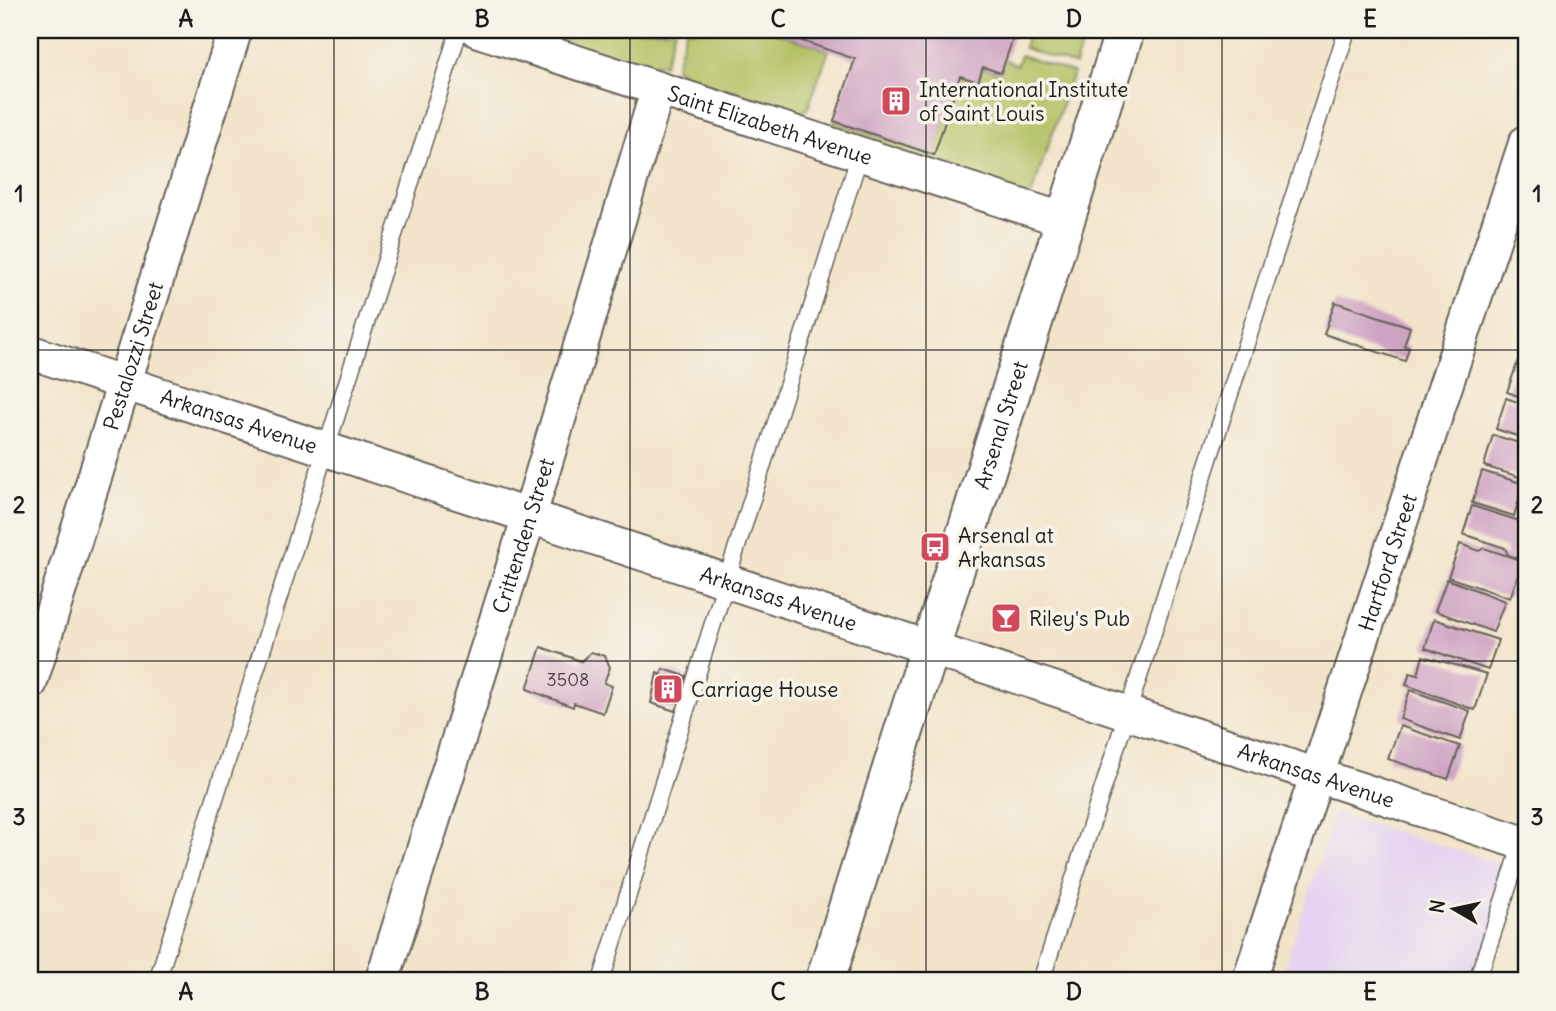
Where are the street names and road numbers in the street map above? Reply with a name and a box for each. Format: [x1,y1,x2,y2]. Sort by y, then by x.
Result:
street label: Saint Elizabeth Avenue [664,79,876,171]
street label: Pestalozzi Street [97,278,169,433]
street label: Arsenal Street [968,358,1033,492]
street label: Arkansas Avenue [157,382,321,459]
street label: Crittenden Street [486,455,560,617]
street label: Hartford Street [1352,490,1422,634]
street label: Arkansas Avenue [697,560,860,637]
street label: Arkansas Avenue [1234,737,1398,813]

